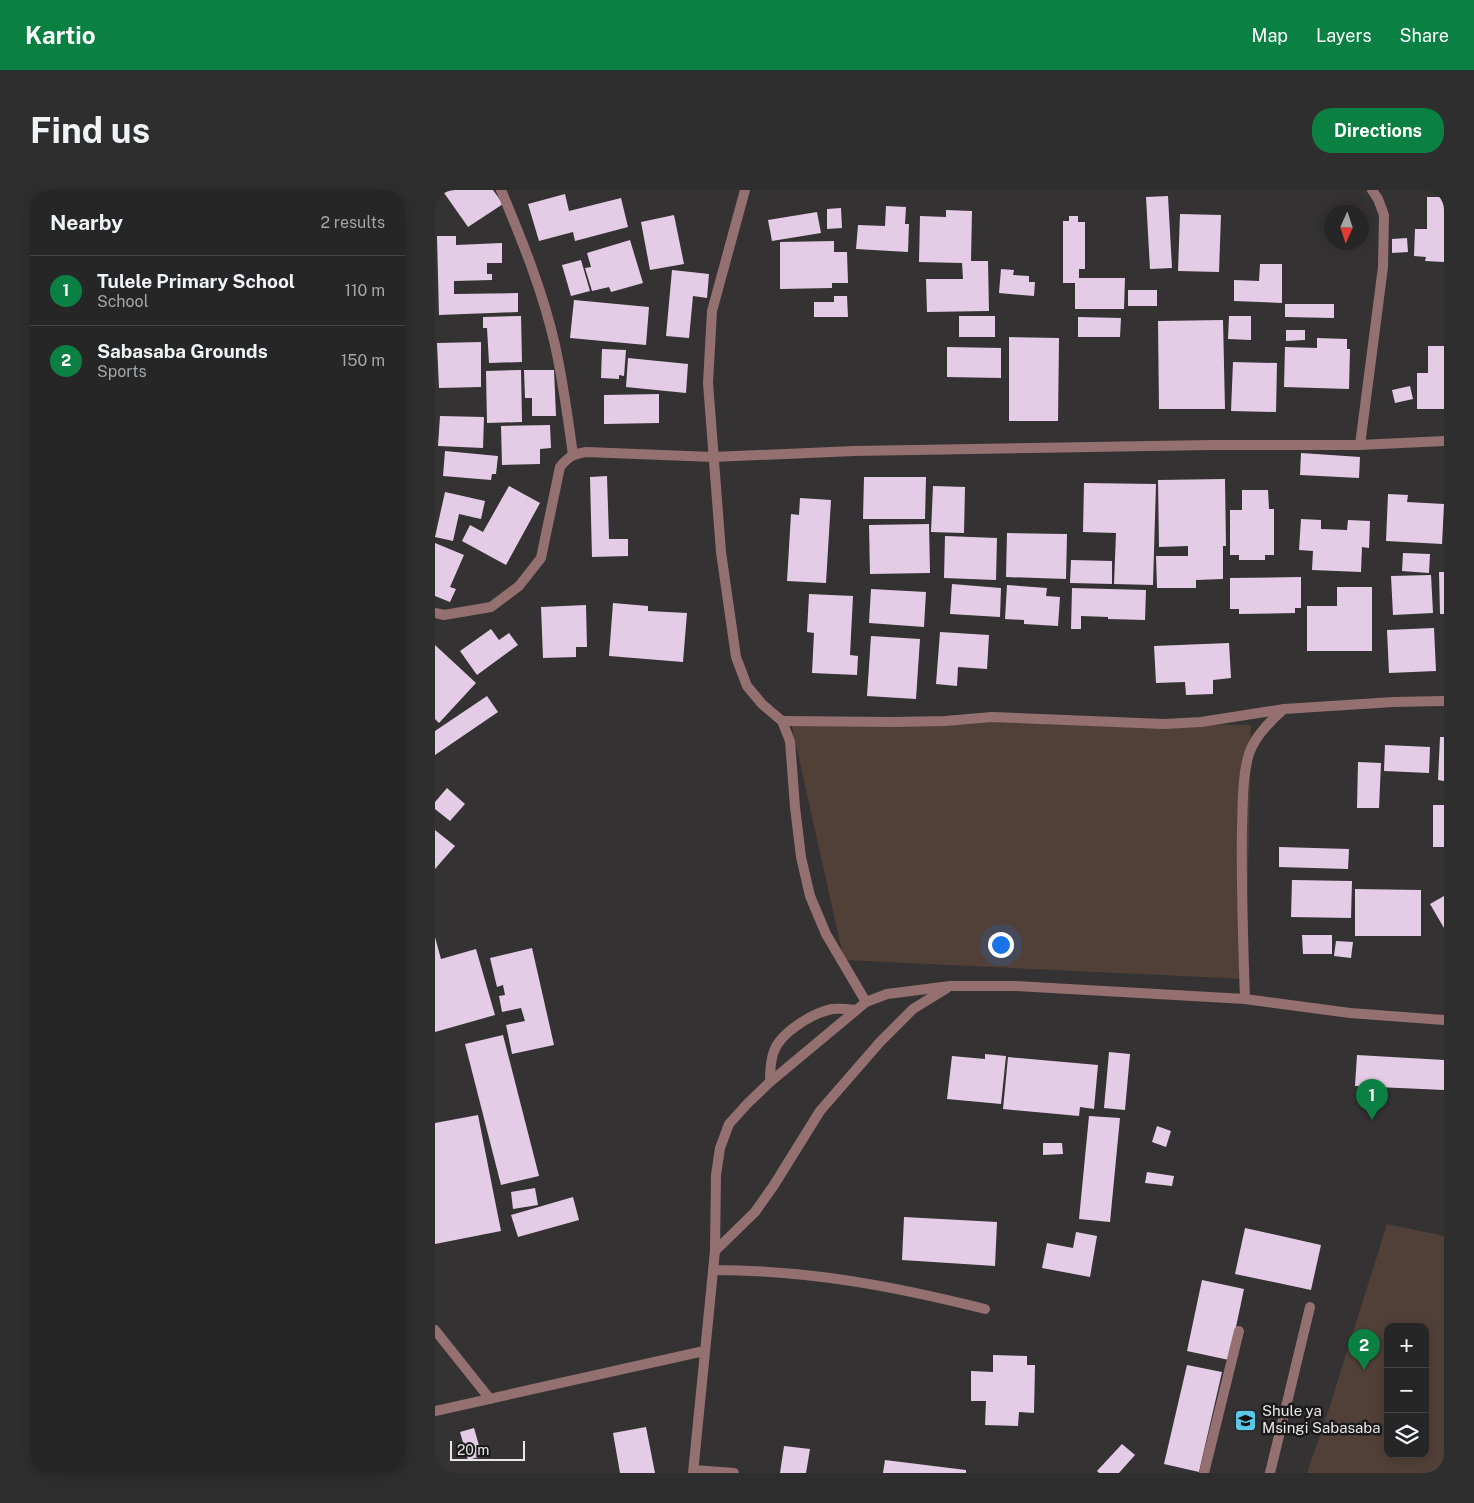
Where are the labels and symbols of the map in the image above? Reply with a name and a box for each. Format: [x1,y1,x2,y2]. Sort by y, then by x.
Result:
north arrow [1324,205,1369,250]
your location [988,932,1014,958]
pin: 1 [1356,1079,1388,1120]
pin: 2 [1348,1329,1380,1370]
place label: Shule ya Msingi Sabasaba [1262,1402,1380,1436]
school or university icon: Shule ya Msingi Sabasaba [1234,1408,1258,1432]
scale bar [450,1438,525,1461]

